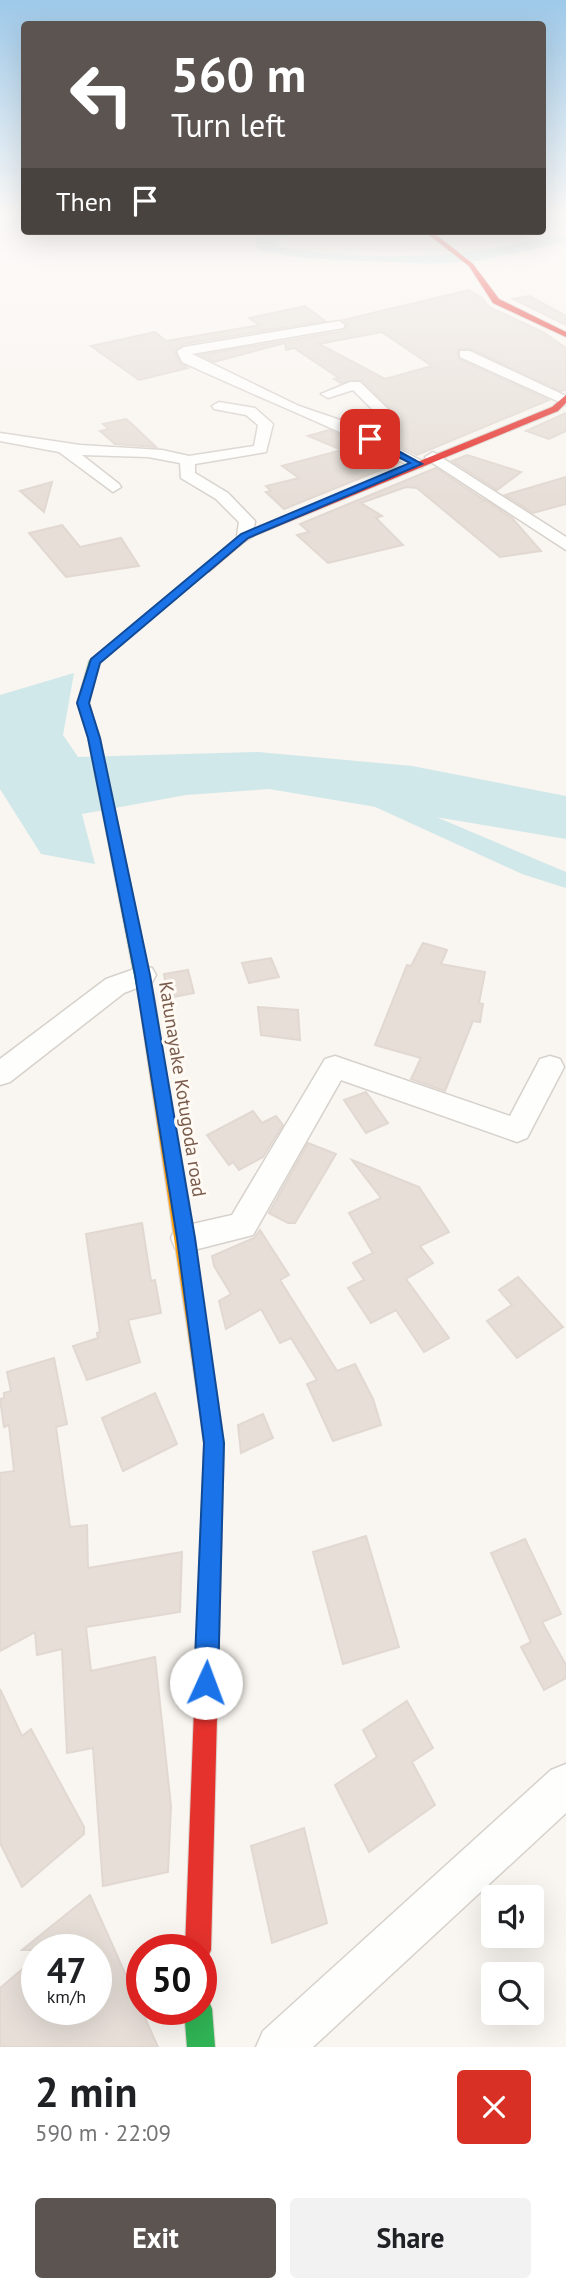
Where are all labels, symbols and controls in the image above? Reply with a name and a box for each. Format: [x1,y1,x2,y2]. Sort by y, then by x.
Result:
text: 560 m [171,42,306,106]
icon: left [56,49,147,140]
text: Turn left [171,104,286,146]
icon: arrive [126,182,164,220]
text: Then [56,185,112,218]
pin [340,409,400,469]
icon: arrive [351,420,389,458]
street label: Katunayake Kotugoda road [154,980,212,1198]
position arrow [169,1646,243,1720]
map controls [481,1885,544,2025]
button: sound [481,1885,544,1948]
speed limit sign: 50 [126,1934,217,2025]
text: 47 [47,1947,86,1993]
button: search [481,1962,544,2025]
text: km/h [47,1985,86,2008]
text: 2 min [35,2064,137,2119]
button: close [457,2070,531,2144]
text: 590 m · 22:09 [35,2118,171,2147]
button: Exit [35,2198,276,2278]
button: Share [290,2198,531,2278]

